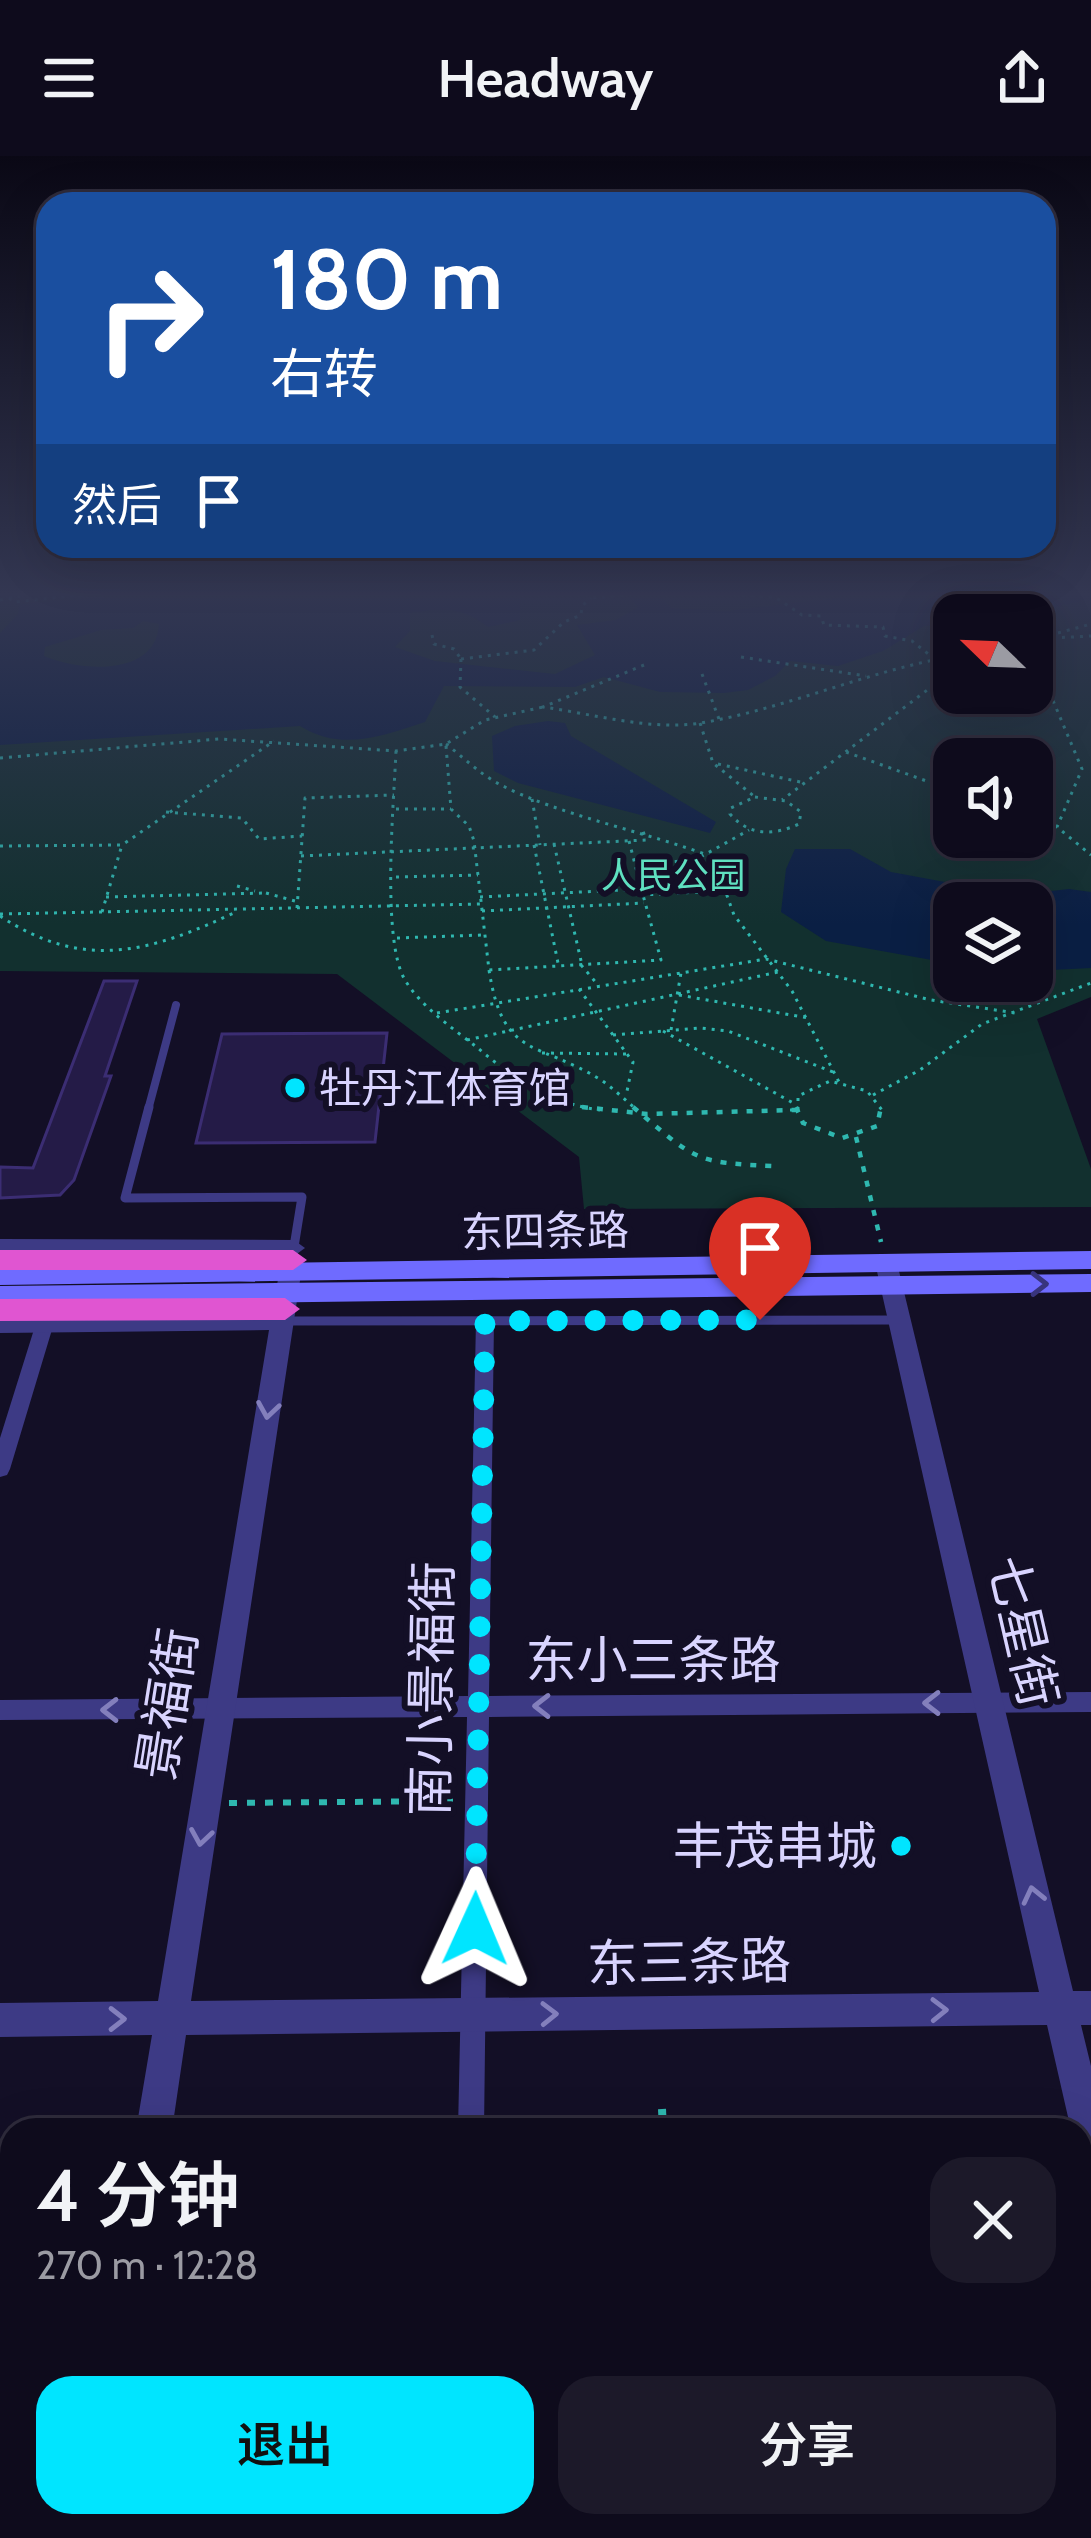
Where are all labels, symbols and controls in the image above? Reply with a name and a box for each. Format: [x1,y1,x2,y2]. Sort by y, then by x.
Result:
icon: menu [36,45,102,111]
text: Headway [438,45,653,111]
icon: share [989,45,1055,111]
text: 180 m [270,228,503,330]
icon: right [72,240,228,396]
text: 右转 [270,341,378,407]
icon: arrive [186,468,252,534]
text: 然后 [72,478,162,532]
north arrow [933,594,1053,714]
map controls [933,594,1053,1002]
button: sound [933,738,1053,858]
park label: 人民公园 [601,853,745,897]
button: layers [933,882,1053,1002]
place label: 牡丹江体育馆 [319,1062,571,1114]
marker: 牡丹江体育馆 [282,1075,308,1101]
pin [709,1197,811,1320]
street label: 东四条路 [461,1204,629,1258]
icon: arrive [727,1215,793,1281]
one-way arrow [1031,1271,1049,1297]
one-way arrow [257,1400,282,1420]
street label: 七星街 [976,1549,1070,1713]
street label: 南小景福街 [398,1561,464,1817]
street label: 景福街 [124,1624,210,1784]
street label: 东小三条路 [525,1629,781,1691]
one-way arrow [922,1690,941,1716]
one-way arrow [532,1693,550,1719]
one-way arrow [100,1696,119,1722]
place label: 丰茂串城 [673,1815,877,1877]
one-way arrow [189,1827,214,1847]
marker: 丰茂串城 [888,1833,914,1859]
position arrow [412,1866,538,1992]
one-way arrow [1021,1885,1046,1905]
street label: 东三条路 [586,1929,792,1995]
one-way arrow [931,1997,949,2023]
one-way arrow [540,2002,559,2028]
one-way arrow [109,2006,127,2032]
text: 4 分钟 [36,2152,240,2239]
button: close [930,2157,1056,2283]
text: 270 m · 12:28 [36,2241,258,2289]
button: 退出 [36,2376,534,2514]
button: 分享 [558,2376,1056,2514]

